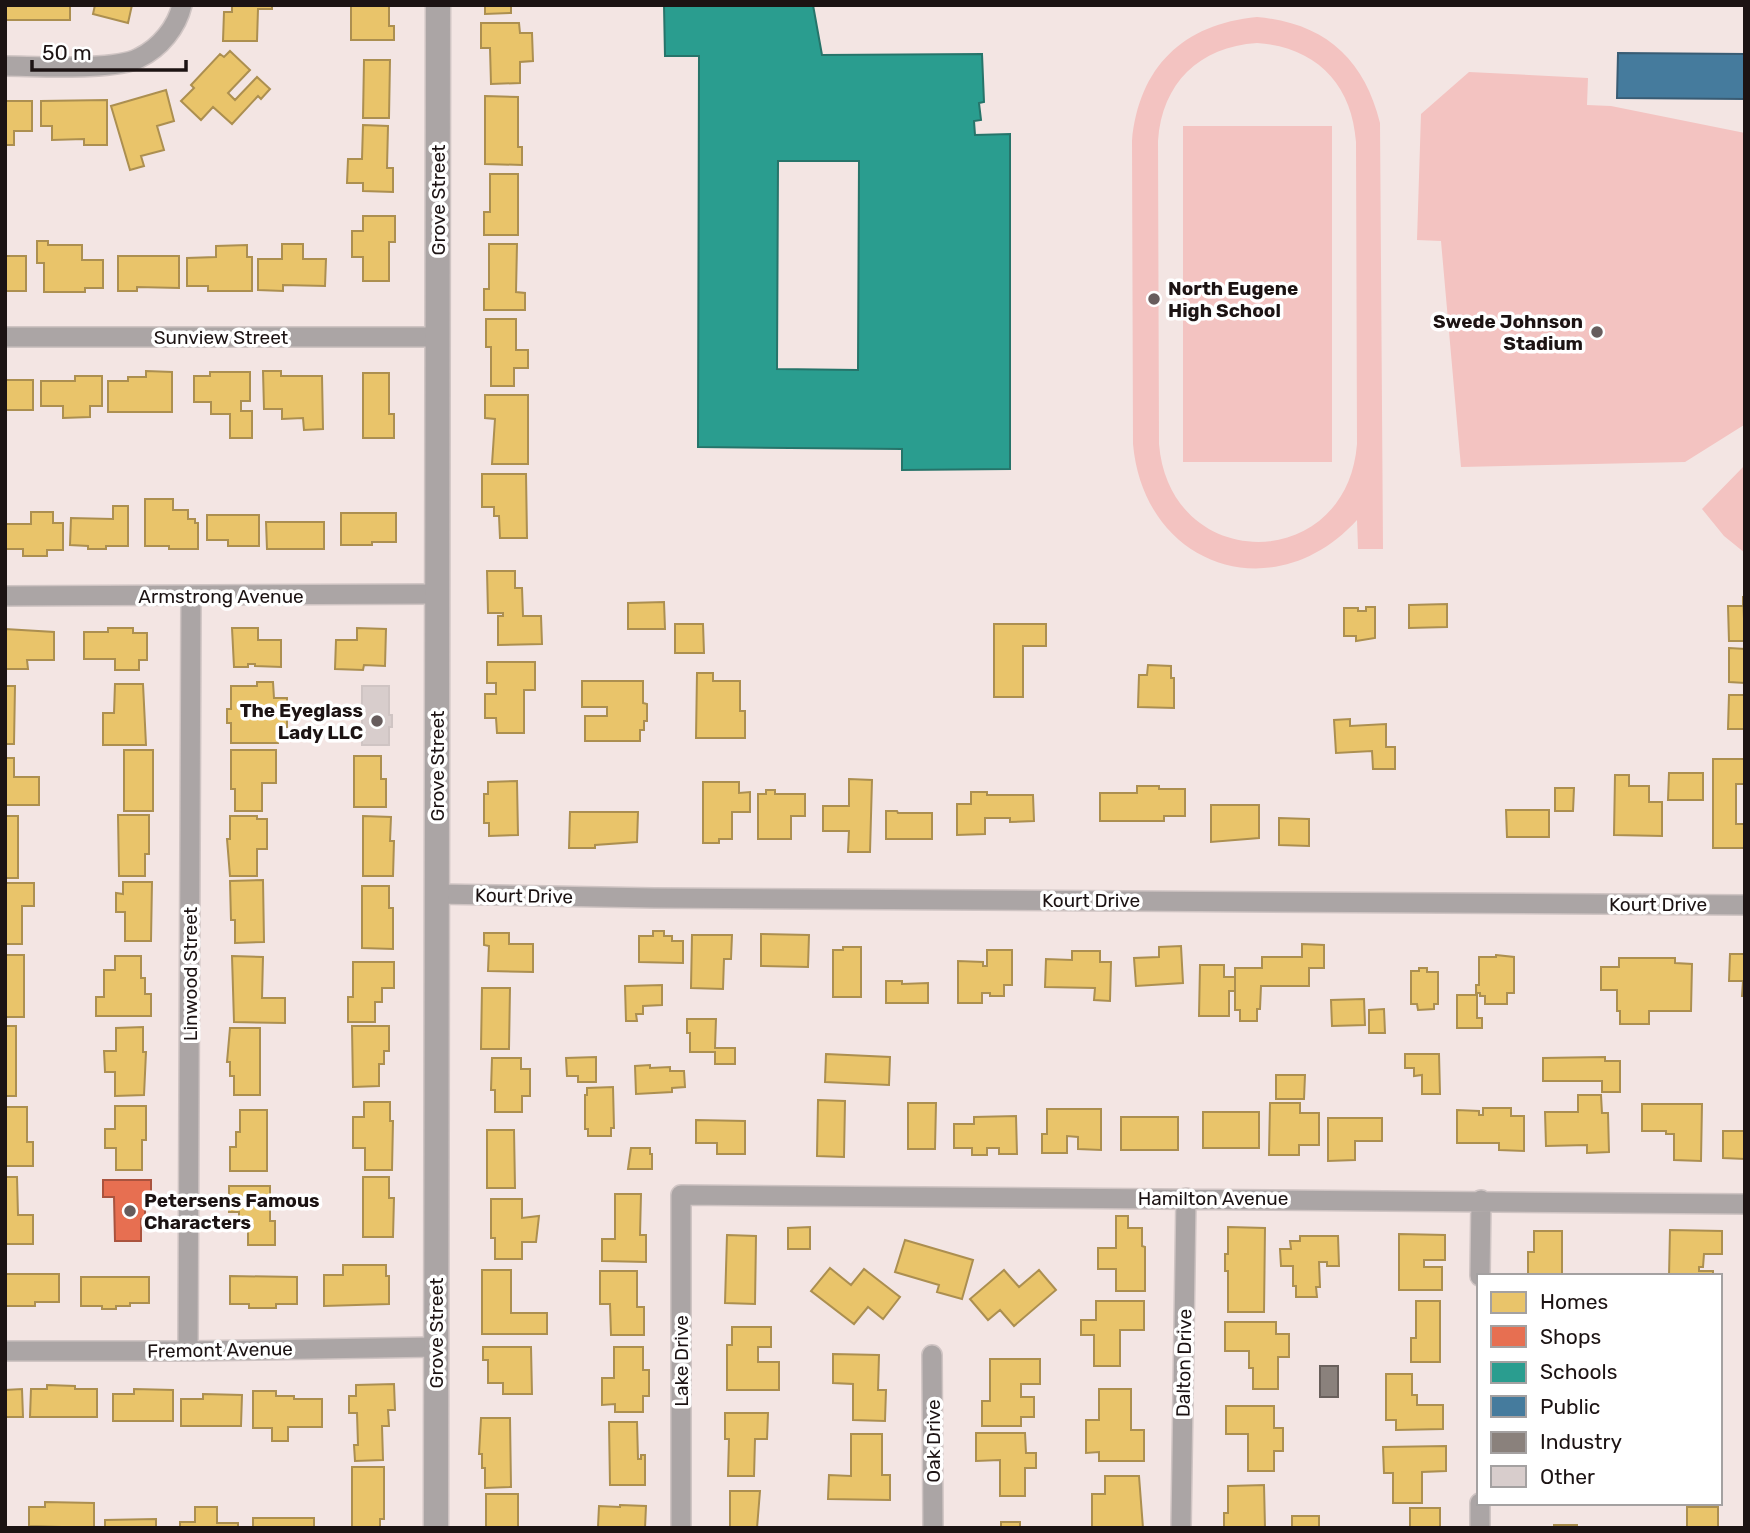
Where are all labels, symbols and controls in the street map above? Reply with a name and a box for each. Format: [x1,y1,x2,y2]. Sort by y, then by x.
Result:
scale bar [32,28,186,72]
text: 50 m [42,40,92,65]
street label: Grove Street [427,144,450,255]
place label: North Eugene High School [1168,277,1298,322]
marker: North Eugene High School [1146,291,1162,307]
place label: Swede Johnson Stadium [1433,310,1583,355]
marker: Swede Johnson Stadium [1589,324,1605,340]
street label: Sunview Street [154,326,289,349]
street label: Armstrong Avenue [138,585,304,608]
place label: The Eyeglass Lady LLC [240,699,363,744]
street label: Grove Street [426,710,449,821]
marker: The Eyeglass Lady LLC [369,713,385,729]
street label: Kourt Drive [475,884,573,908]
street label: Kourt Drive [1042,889,1140,912]
street label: Kourt Drive [1609,893,1707,916]
street label: Linwood Street [179,906,202,1041]
street label: Hamilton Avenue [1138,1187,1288,1210]
place label: Petersens Famous Characters [144,1189,320,1234]
marker: Petersens Famous Characters [122,1203,138,1219]
legend [1477,1274,1722,1505]
street label: Grove Street [425,1277,448,1388]
text: Homes [1540,1289,1608,1314]
street label: Dalton Drive [1172,1309,1196,1417]
street label: Lake Drive [670,1315,693,1407]
text: Shops [1540,1324,1601,1349]
street label: Fremont Avenue [147,1337,293,1363]
text: Schools [1540,1359,1617,1384]
text: Public [1540,1394,1600,1419]
street label: Oak Drive [922,1399,945,1483]
text: Industry [1540,1429,1622,1454]
text: Other [1540,1464,1595,1489]

